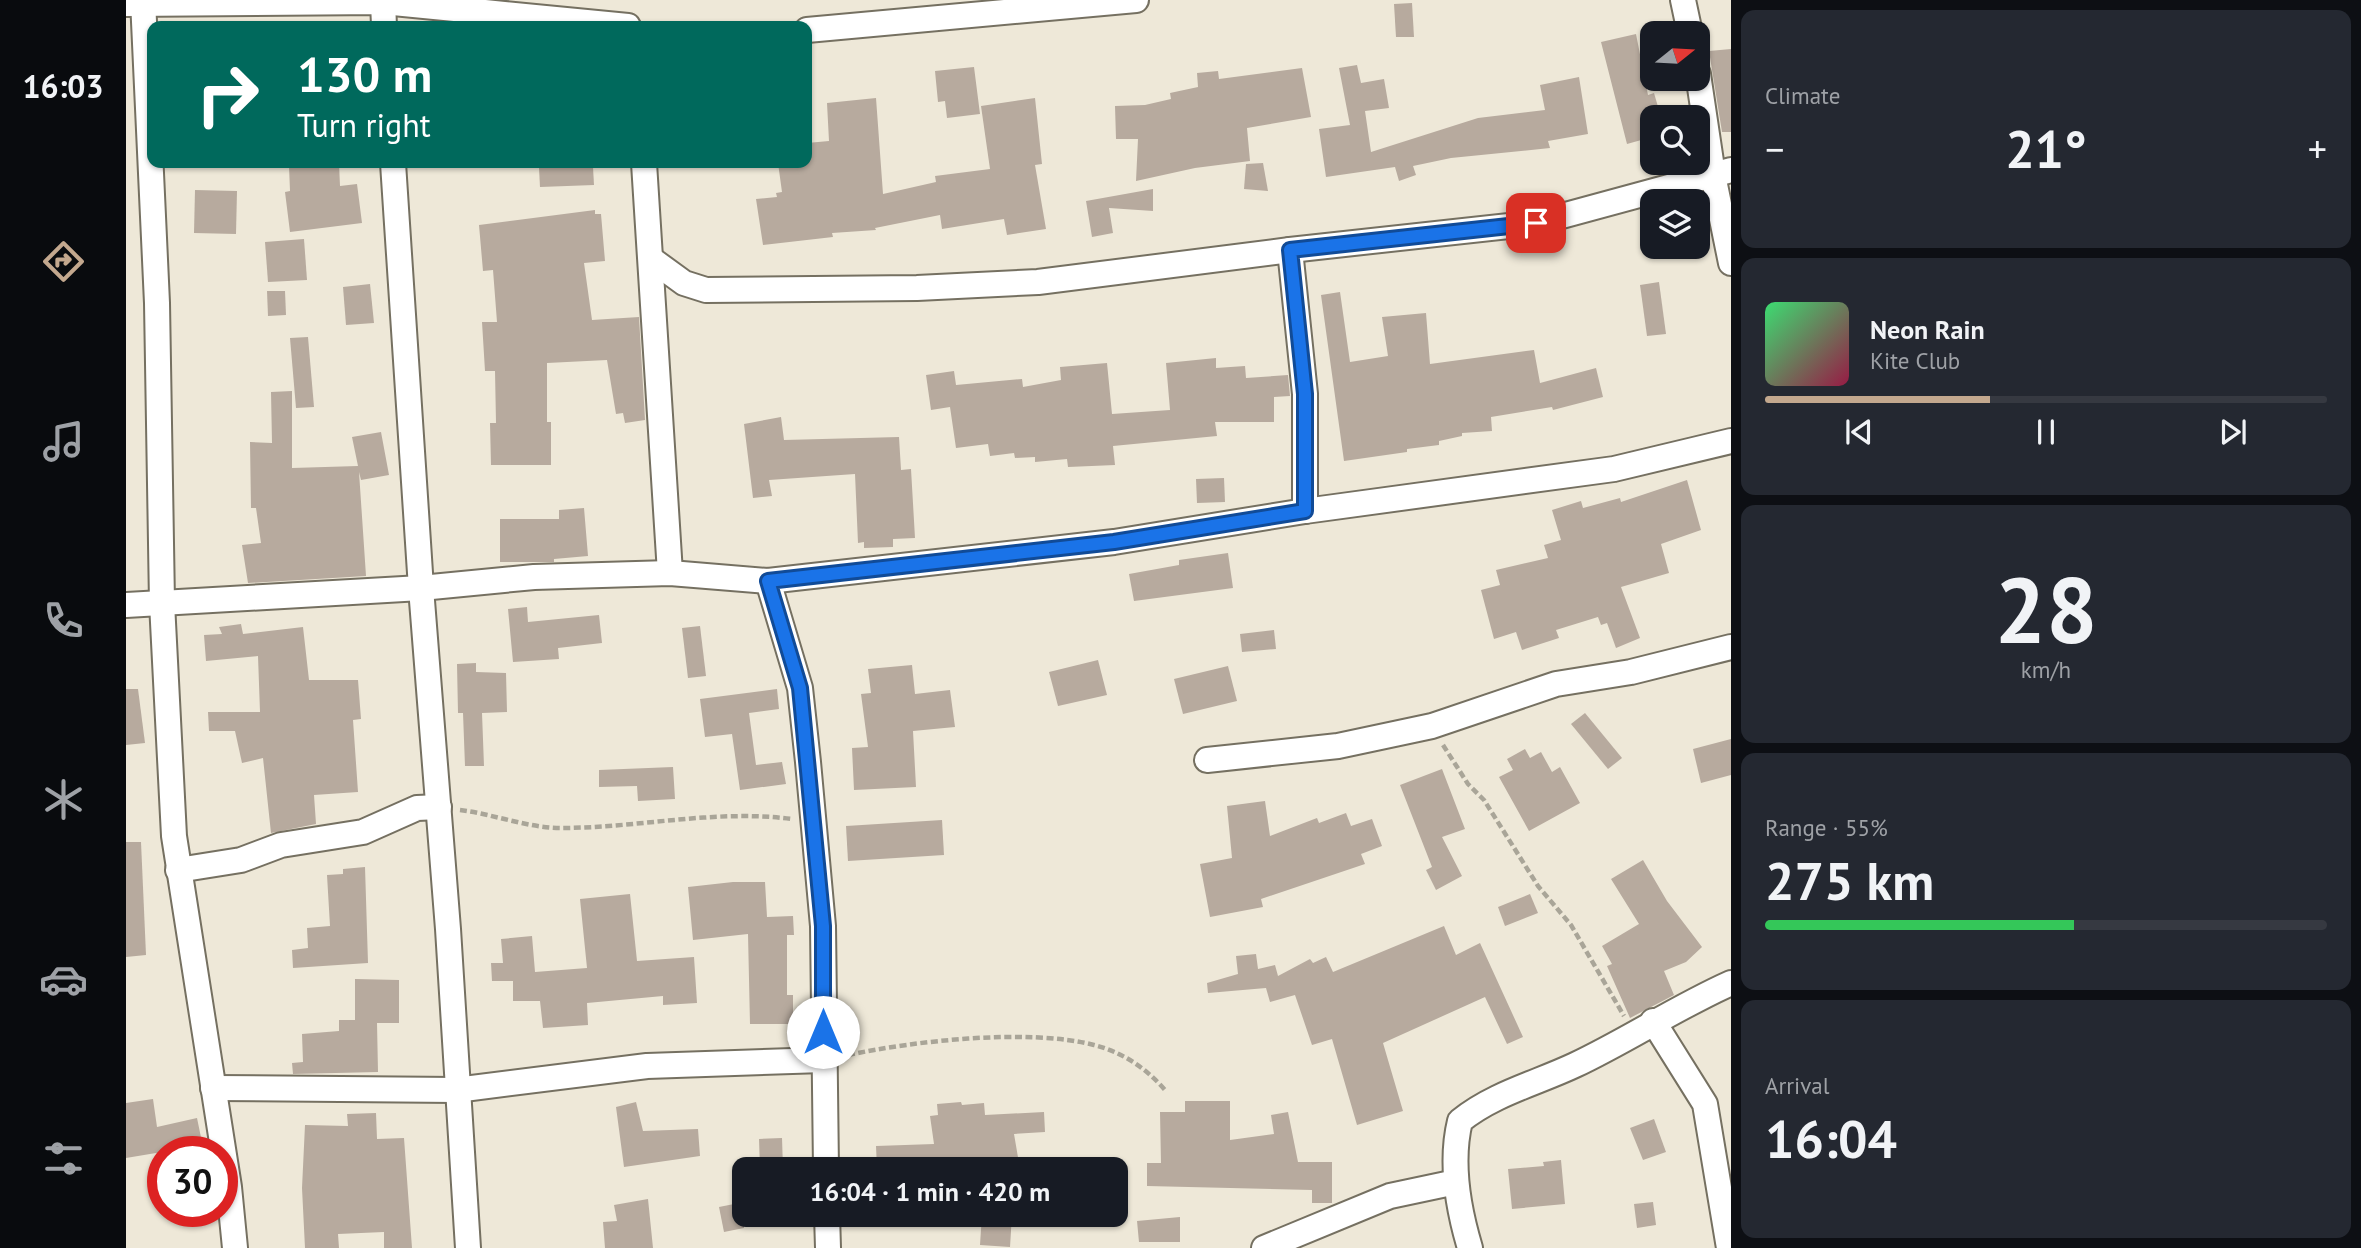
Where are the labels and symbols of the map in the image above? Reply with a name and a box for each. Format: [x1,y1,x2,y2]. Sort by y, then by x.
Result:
north arrow [1640,21,1710,91]
pin [1506,193,1566,253]
position arrow [786,995,860,1069]
speed limit sign: 30 [147,1136,238,1227]

